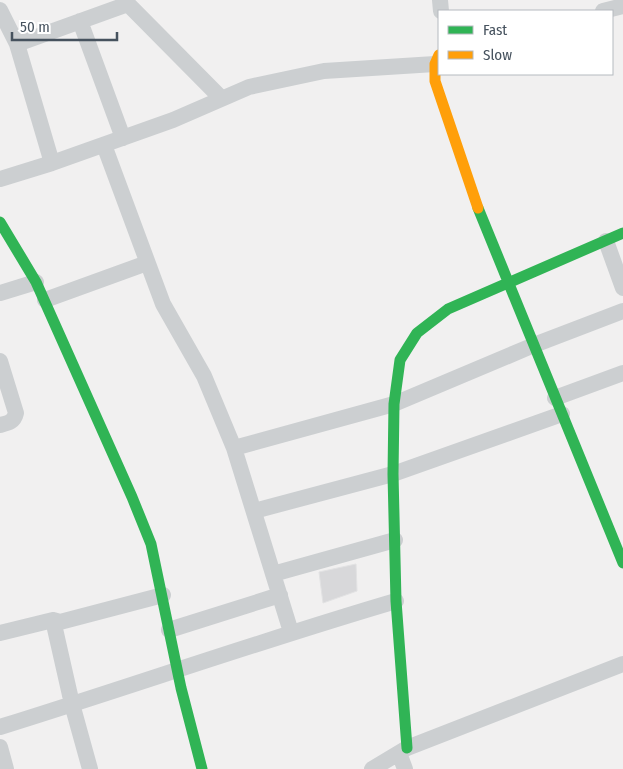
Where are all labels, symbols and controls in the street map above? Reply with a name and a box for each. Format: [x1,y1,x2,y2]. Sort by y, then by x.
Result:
scale bar [12,10,118,42]
legend [438,10,613,75]
text: 50 m [20,18,50,36]
text: Fast [483,21,507,39]
text: Slow [483,46,512,64]

